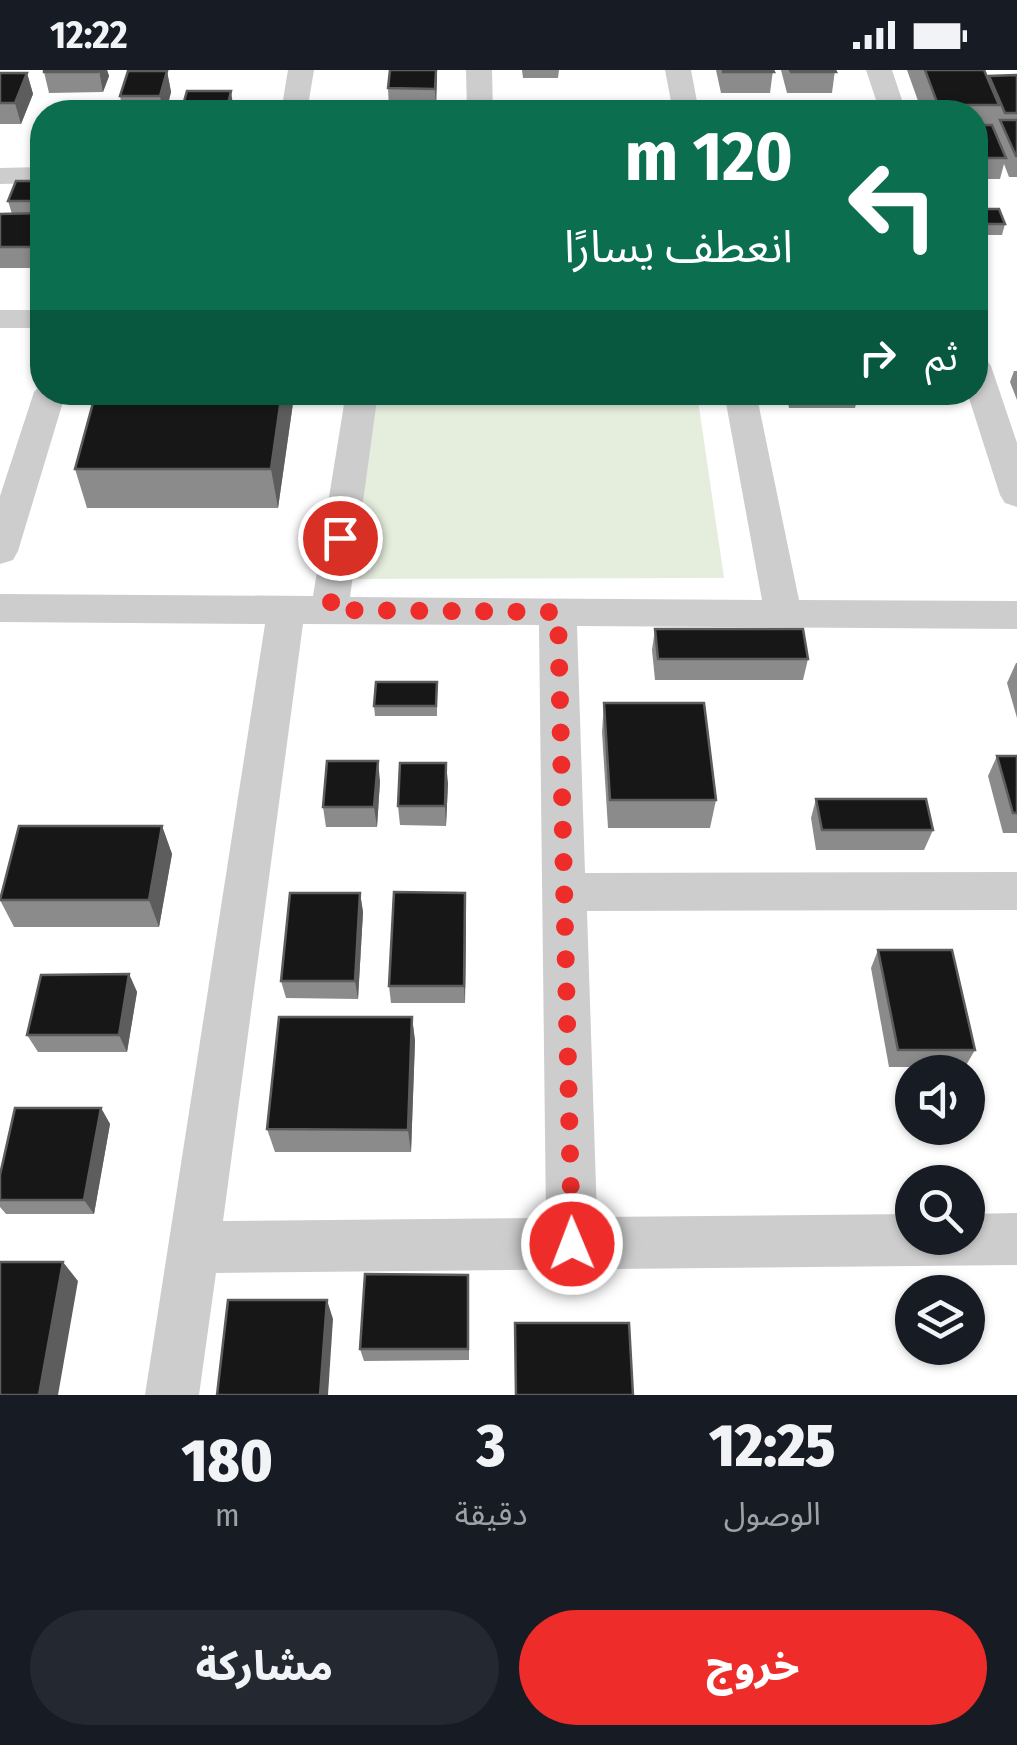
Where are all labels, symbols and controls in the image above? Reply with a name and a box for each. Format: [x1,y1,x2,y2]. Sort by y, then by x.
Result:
text: 12:22 [50,12,128,58]
text: 120 m [625,115,793,199]
icon: left [828,140,958,270]
text: انعطف يسارًا [564,220,793,274]
icon: right [850,330,905,385]
text: ثم [925,334,958,380]
pin [298,496,383,581]
icon: arrive [313,511,368,566]
map controls [895,1055,985,1365]
button: sound [895,1055,985,1145]
button: search [895,1165,985,1255]
position arrow [520,1192,624,1296]
button: layers [895,1275,985,1365]
text: 3 [477,1410,505,1482]
text: 12:25 [709,1410,835,1482]
text: 180 [182,1425,273,1497]
text: دقيقة [455,1495,528,1533]
text: الوصول [724,1495,821,1533]
text: m [215,1496,240,1534]
button: مشاركة [30,1610,499,1725]
button: خروج [519,1610,987,1725]

